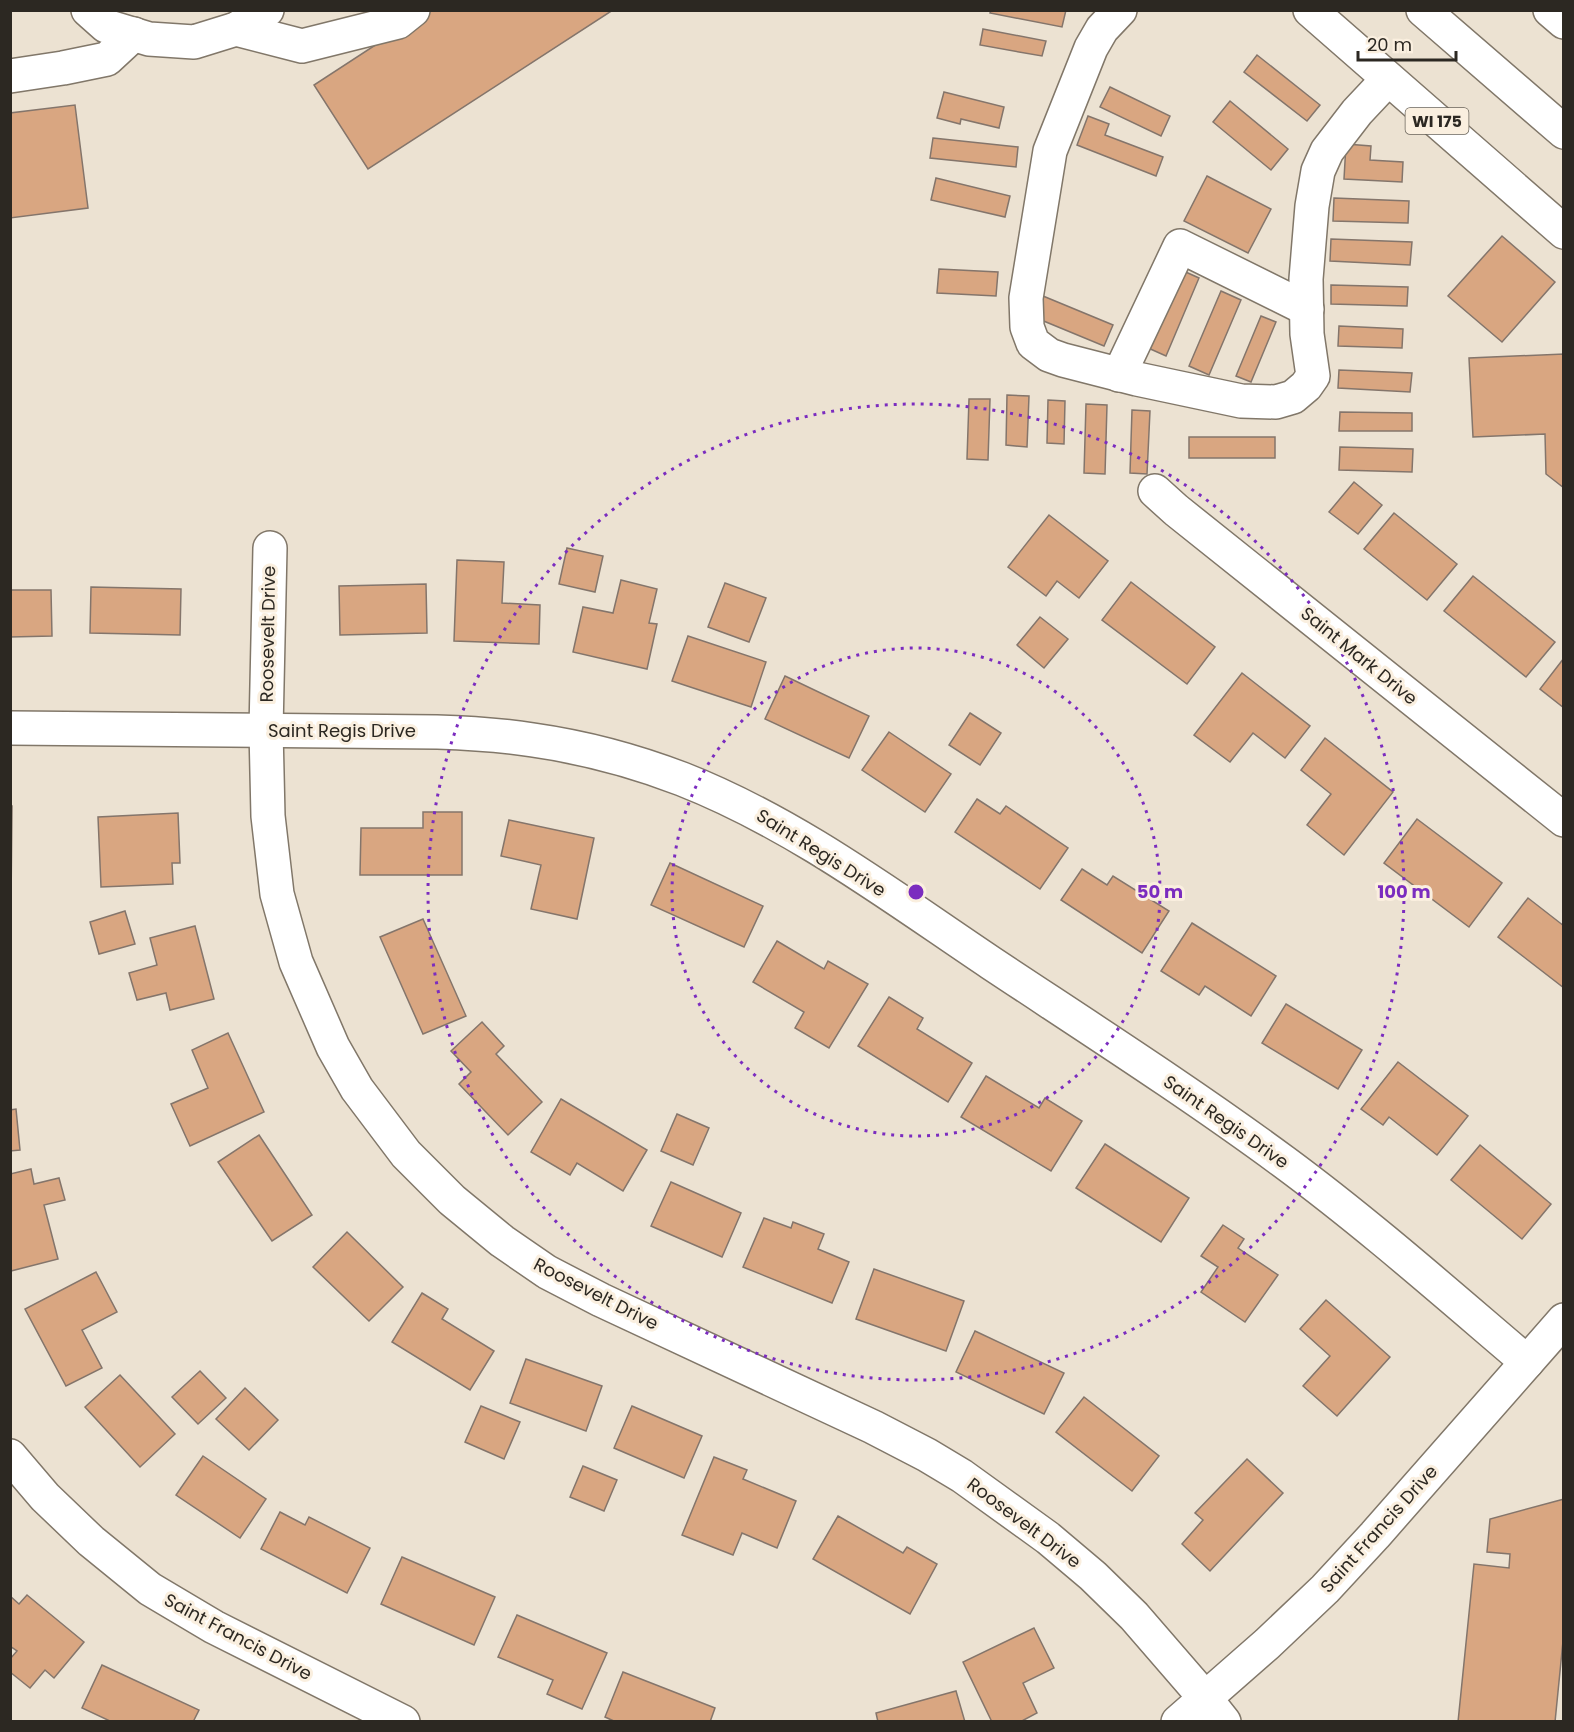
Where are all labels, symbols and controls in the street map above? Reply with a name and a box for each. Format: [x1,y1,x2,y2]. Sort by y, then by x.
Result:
scale bar [1358,24,1456,62]
text: 20 m [1367,32,1412,57]
road number: WI 175 [1406,108,1468,134]
street label: Roosevelt Drive [254,565,281,703]
street label: Saint Mark Drive [1296,601,1423,711]
street label: Saint Regis Drive [268,718,416,743]
street label: Saint Regis Drive [752,803,891,902]
text: 50 m [1137,879,1183,904]
text: 100 m [1377,879,1431,904]
centre of rings [906,882,926,902]
street label: Saint Regis Drive [1158,1069,1294,1174]
street label: Roosevelt Drive [530,1251,663,1336]
street label: Saint Francis Drive [1314,1459,1443,1598]
street label: Roosevelt Drive [962,1471,1086,1574]
street label: Saint Francis Drive [160,1587,317,1686]

